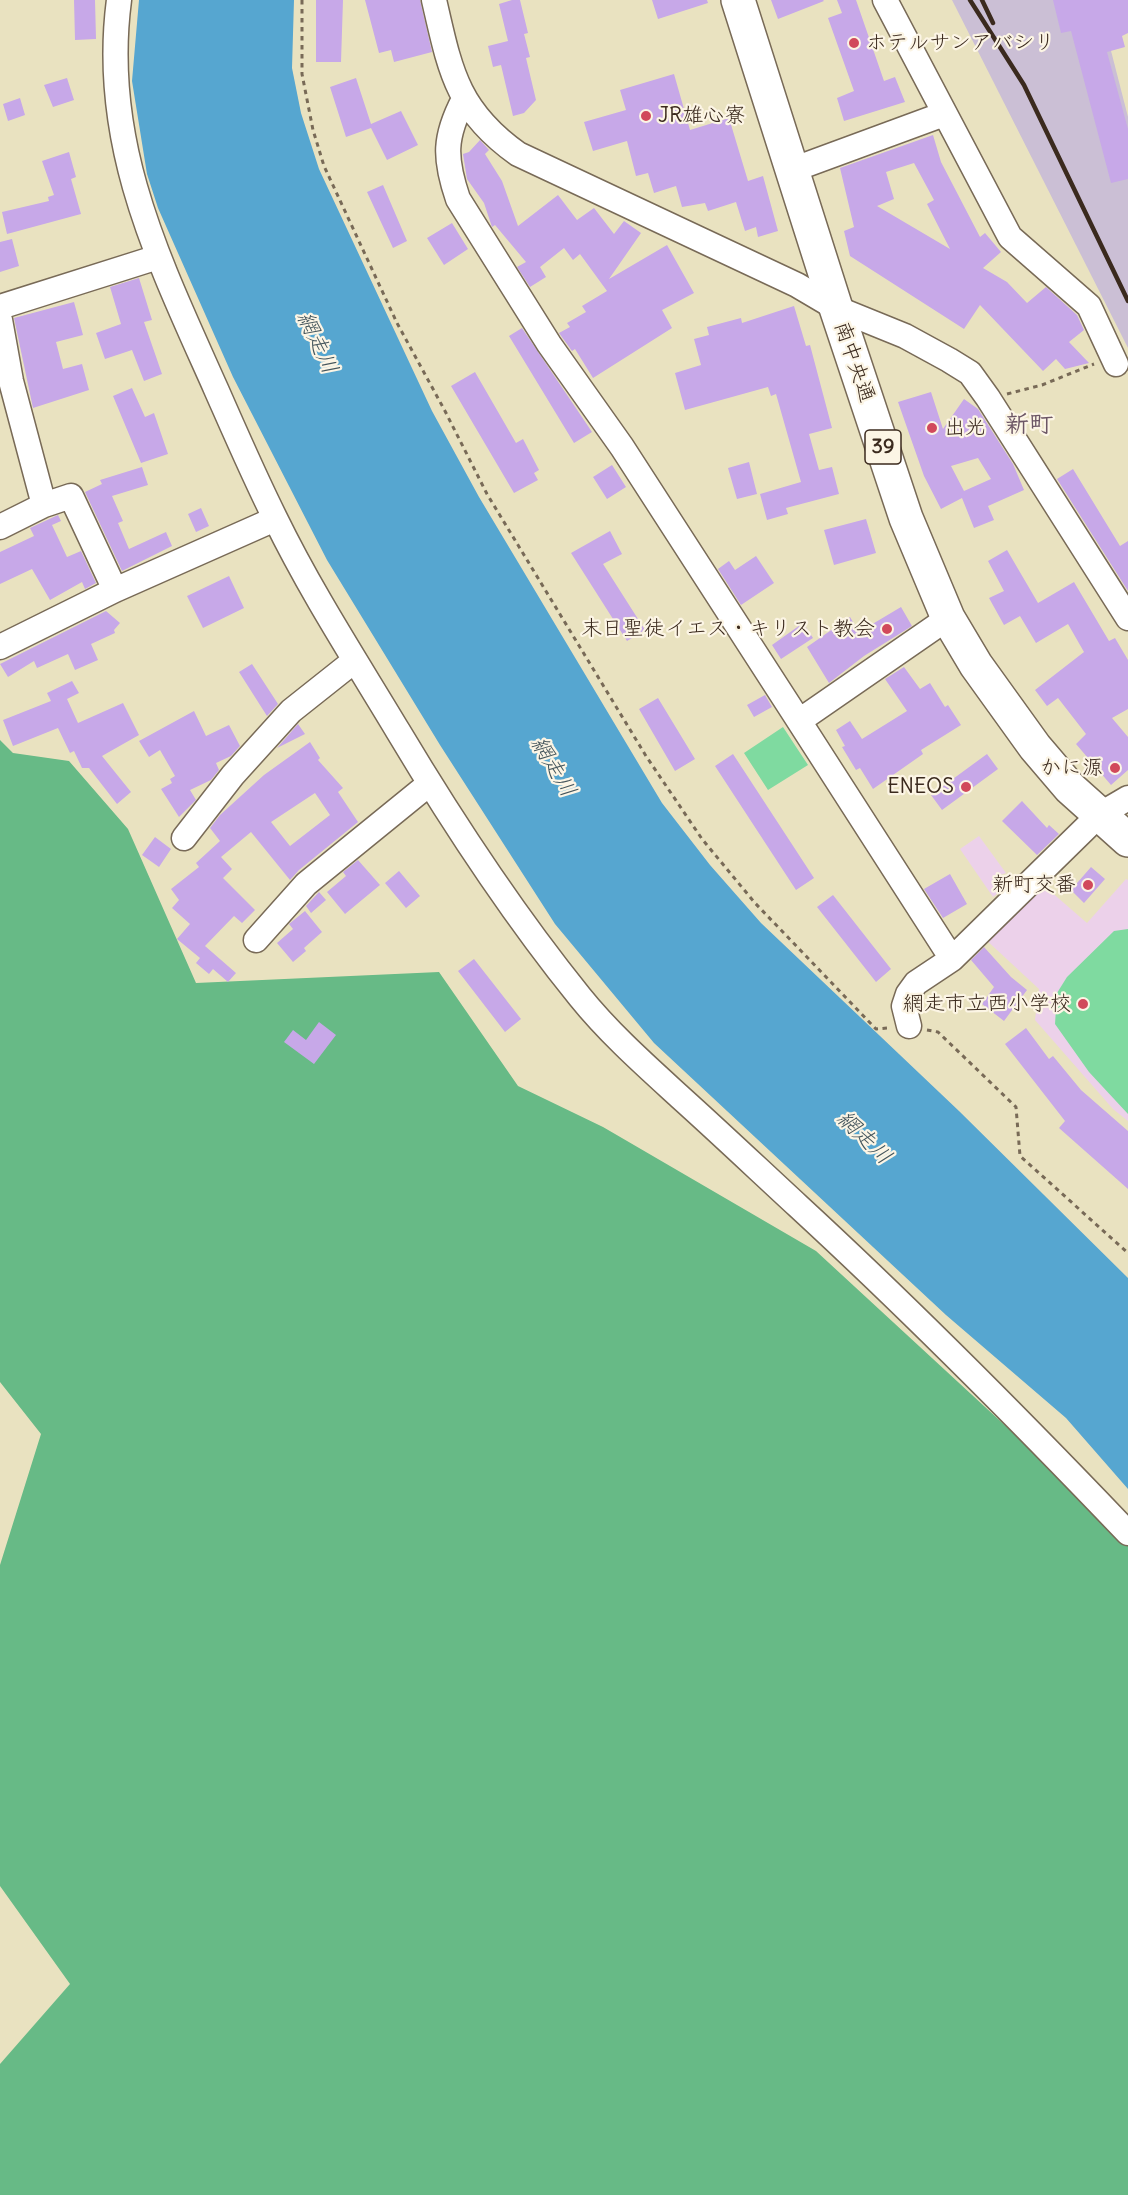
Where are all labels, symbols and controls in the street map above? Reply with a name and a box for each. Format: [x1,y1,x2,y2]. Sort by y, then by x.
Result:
place label: ホテルサンアバシリ [866,30,1055,56]
marker: ホテルサンアバシリ [847,36,861,50]
place label: JR雄心寮 [658,103,745,129]
marker: JR雄心寮 [639,109,653,123]
water label: 網走川 [291,308,343,378]
street label: 南中央通 [828,318,880,406]
district label: 新町 [1005,411,1053,439]
place label: 出光 [944,415,986,441]
marker: 出光 [925,421,939,435]
road number: 39 [865,430,901,464]
place label: 末日聖徒イエス・キリスト教会 [581,616,875,642]
marker: 末日聖徒イエス・キリスト教会 [880,622,894,636]
water label: 網走川 [525,732,581,802]
place label: かに源 [1040,755,1103,781]
marker: かに源 [1108,761,1122,775]
place label: ENEOS [887,774,954,800]
marker: ENEOS [959,780,973,794]
place label: 新町交番 [992,872,1076,898]
marker: 新町交番 [1081,878,1095,892]
place label: 網走市立西小学校 [903,991,1071,1017]
marker: 網走市立西小学校 [1076,997,1090,1011]
water label: 網走川 [831,1106,897,1170]

